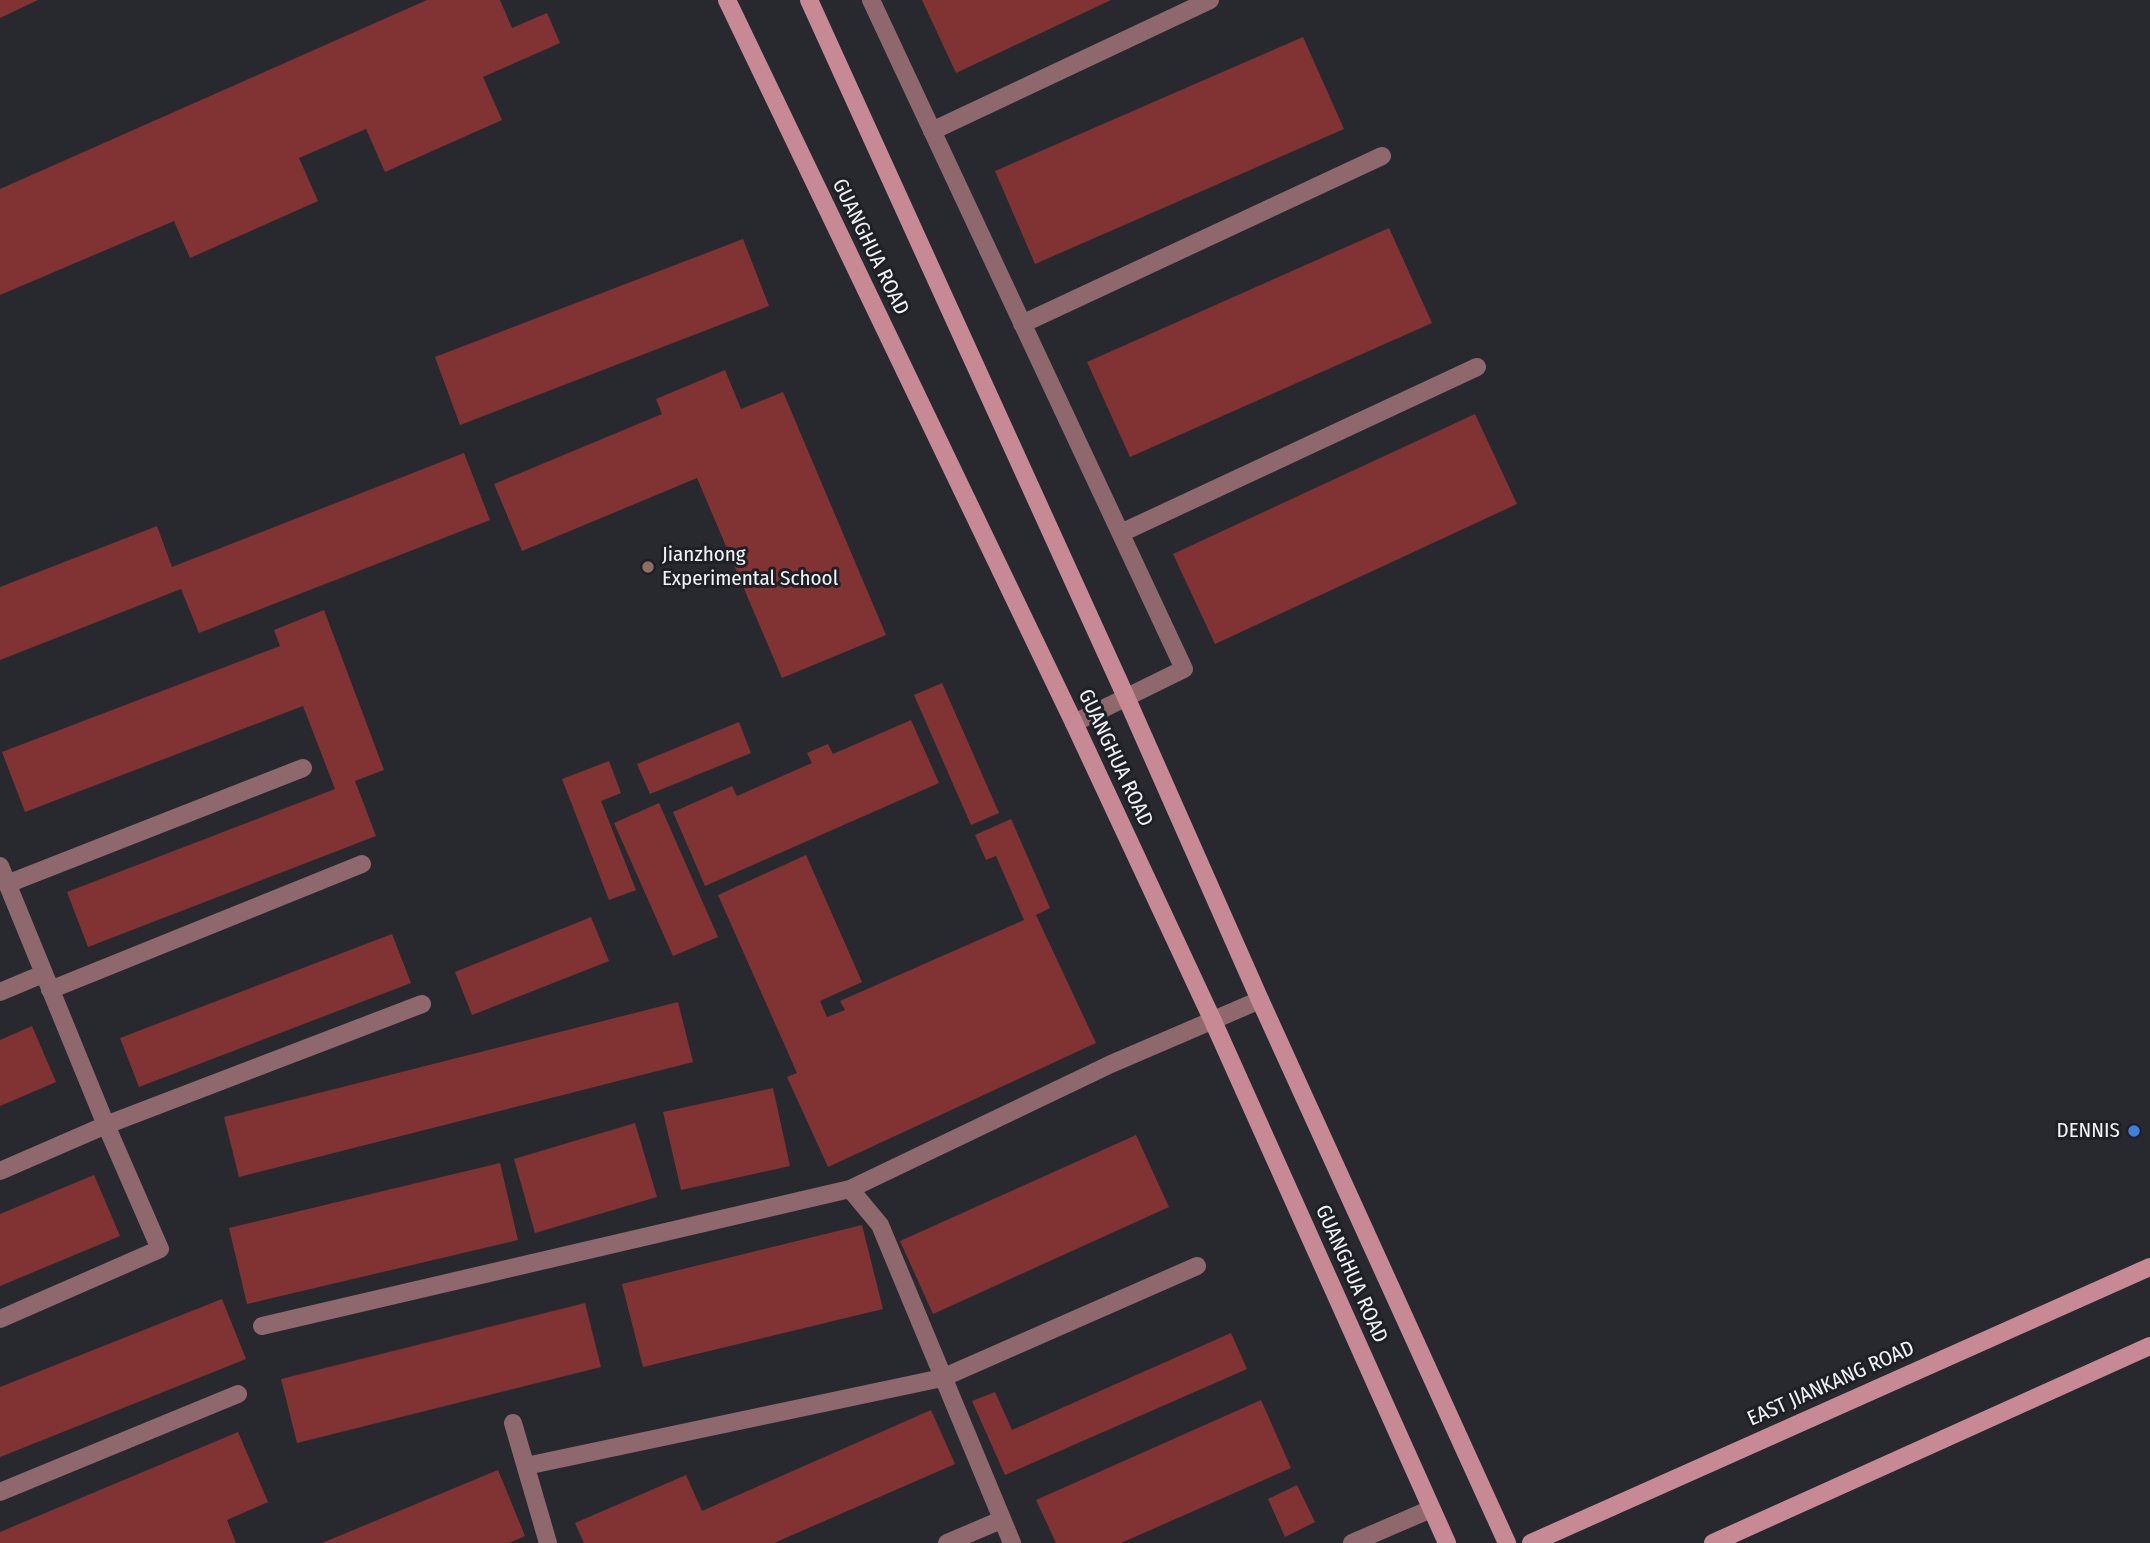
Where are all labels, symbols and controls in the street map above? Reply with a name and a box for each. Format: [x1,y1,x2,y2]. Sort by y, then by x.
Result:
street label: GUANGHUA ROAD [826,175,914,319]
place label: Jianzhong Experimental School [662,542,838,592]
marker: Jianzhong Experimental School [640,559,656,575]
street label: GUANGHUA ROAD [1072,685,1158,831]
place label: DENNIS [2057,1118,2120,1144]
marker: DENNIS [2126,1123,2142,1139]
street label: GUANGHUA ROAD [1309,1201,1393,1347]
street label: EAST JIANKANG ROAD [1744,1336,1918,1432]

